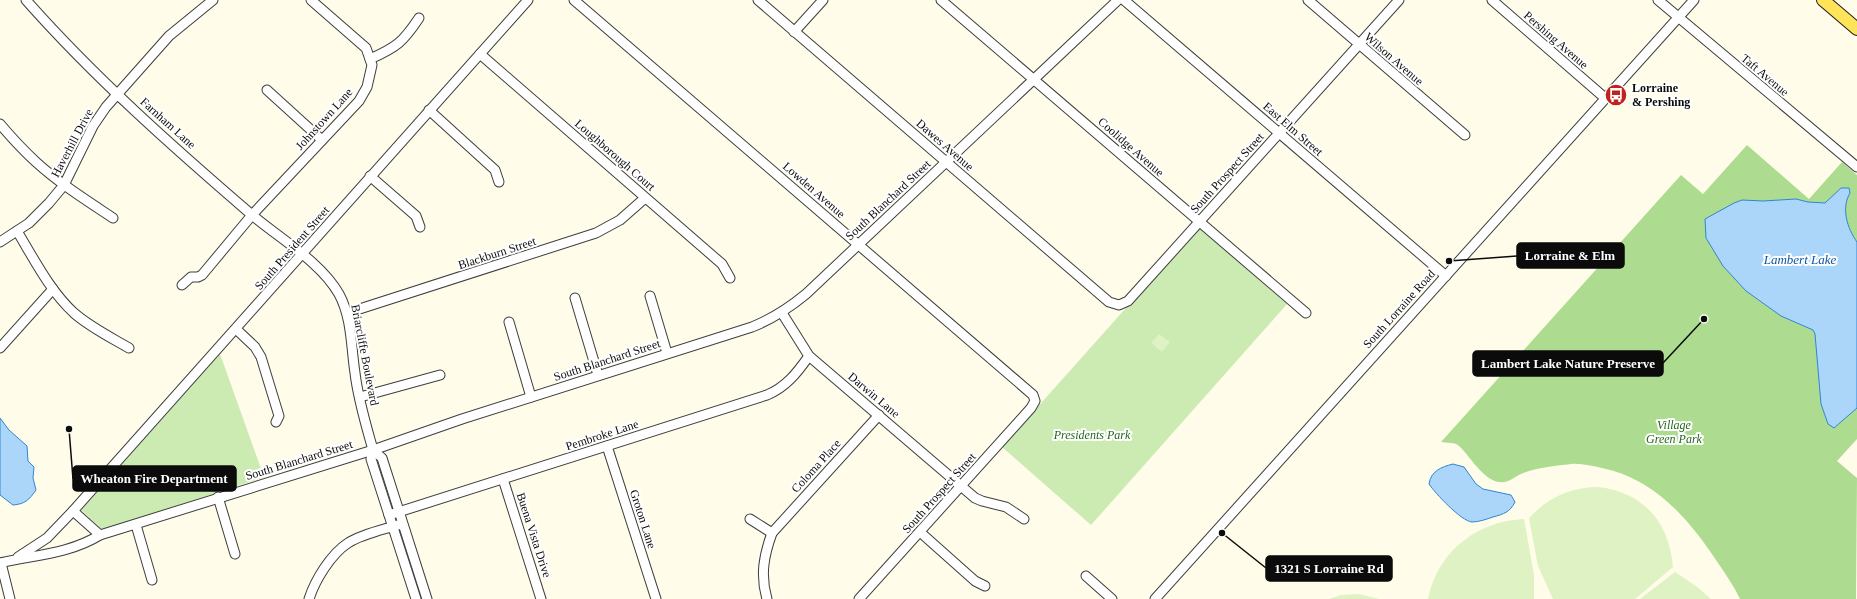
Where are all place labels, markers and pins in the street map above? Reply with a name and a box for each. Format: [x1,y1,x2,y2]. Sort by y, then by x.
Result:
place label: Lorraine & Pershing [1632,81,1690,109]
bus stop icon: Lorraine & Pershing [1603,82,1629,108]
callout: Lorraine & Elm [1517,243,1624,268]
callout: Lambert Lake Nature Preserve [1473,351,1663,376]
callout: Wheaton Fire Department [73,466,236,491]
callout: 1321 S Lorraine Rd [1266,556,1392,581]

